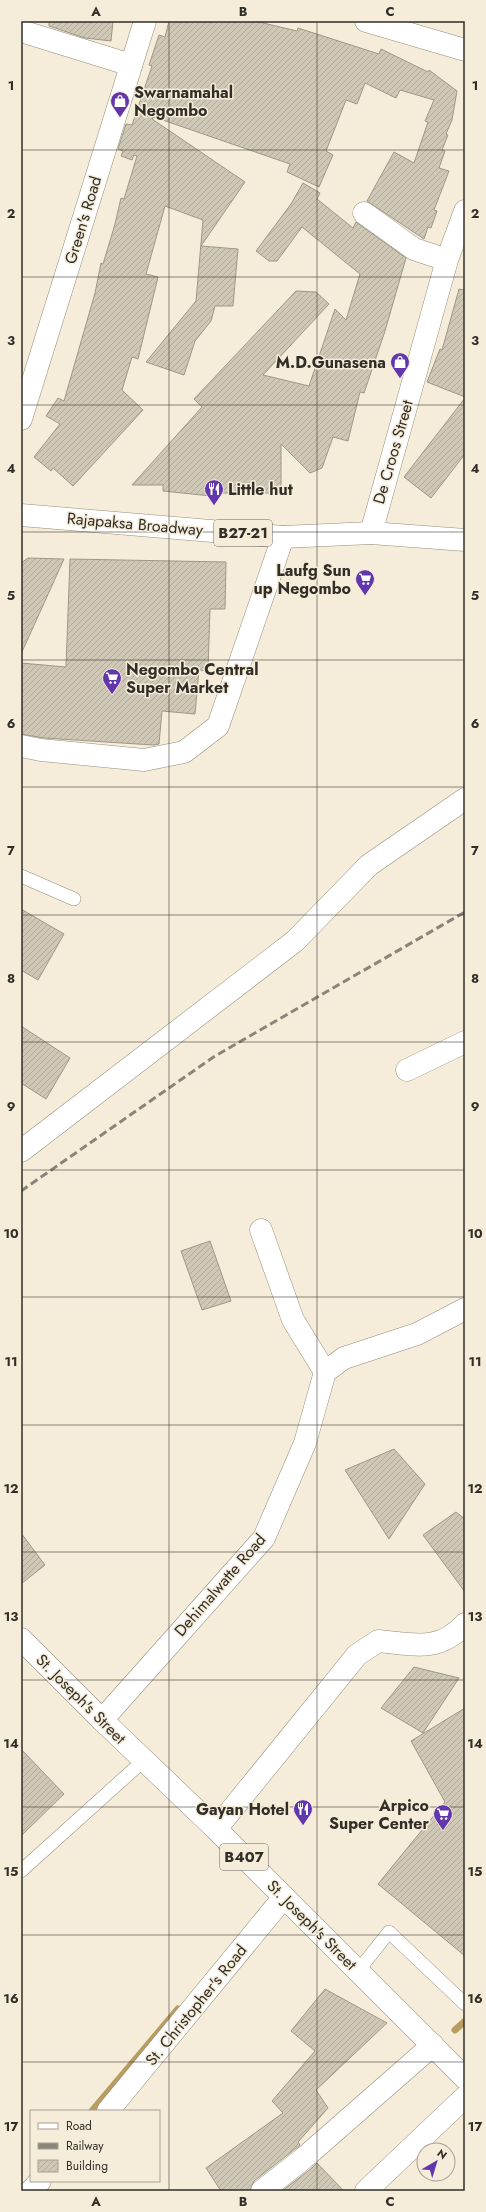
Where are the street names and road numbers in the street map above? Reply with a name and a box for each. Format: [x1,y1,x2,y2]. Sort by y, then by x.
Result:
street label: Green's Road [59,173,107,267]
street label: De Croos Street [367,397,419,507]
street label: Rajapaksa Broadway [66,507,205,541]
road number: B27-21 [214,520,272,546]
street label: Dehimalwatte Road [169,1529,271,1641]
street label: St. Joseph's Street [31,1649,131,1749]
road number: B407 [220,1844,268,1870]
street label: St. Joseph's Street [262,1875,362,1975]
street label: St. Christopher's Road [140,1939,252,2071]

